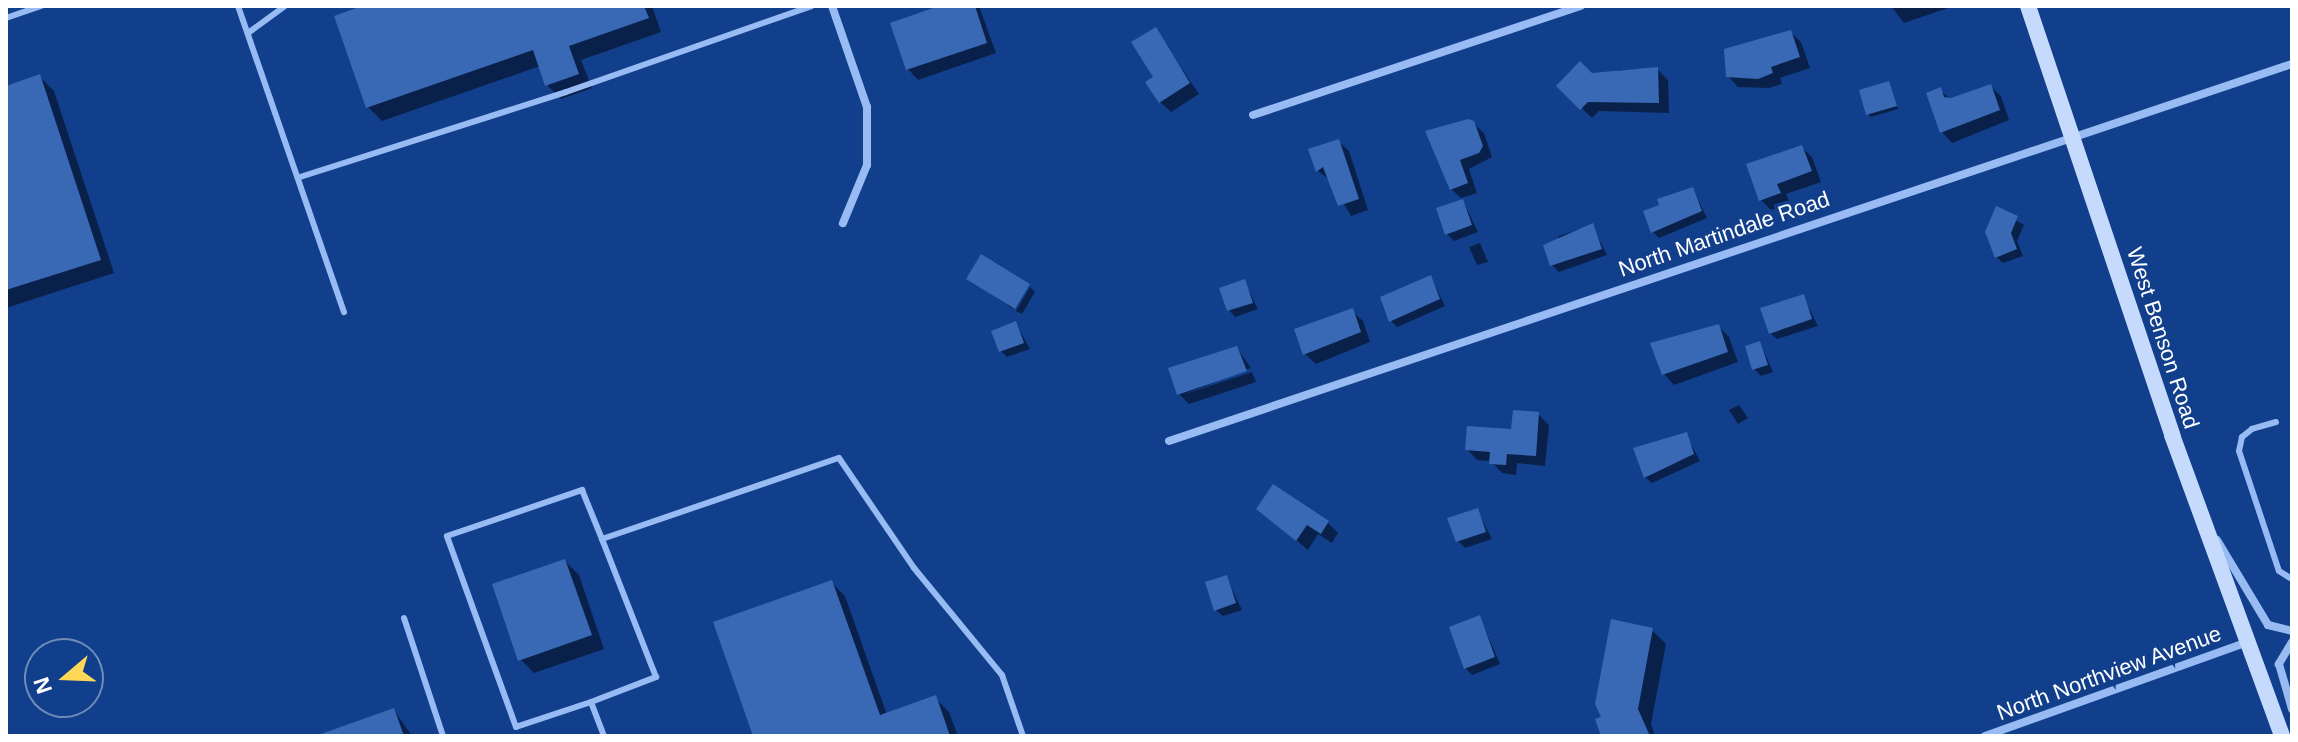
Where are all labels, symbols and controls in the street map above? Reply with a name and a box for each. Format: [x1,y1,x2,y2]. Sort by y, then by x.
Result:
street label: North Martindale Road [1615,185,1833,283]
street label: West Benson Road [2121,244,2205,432]
street label: North Northview Avenue [1993,620,2225,726]
north arrow [24,638,104,718]
text: N [28,674,57,697]

